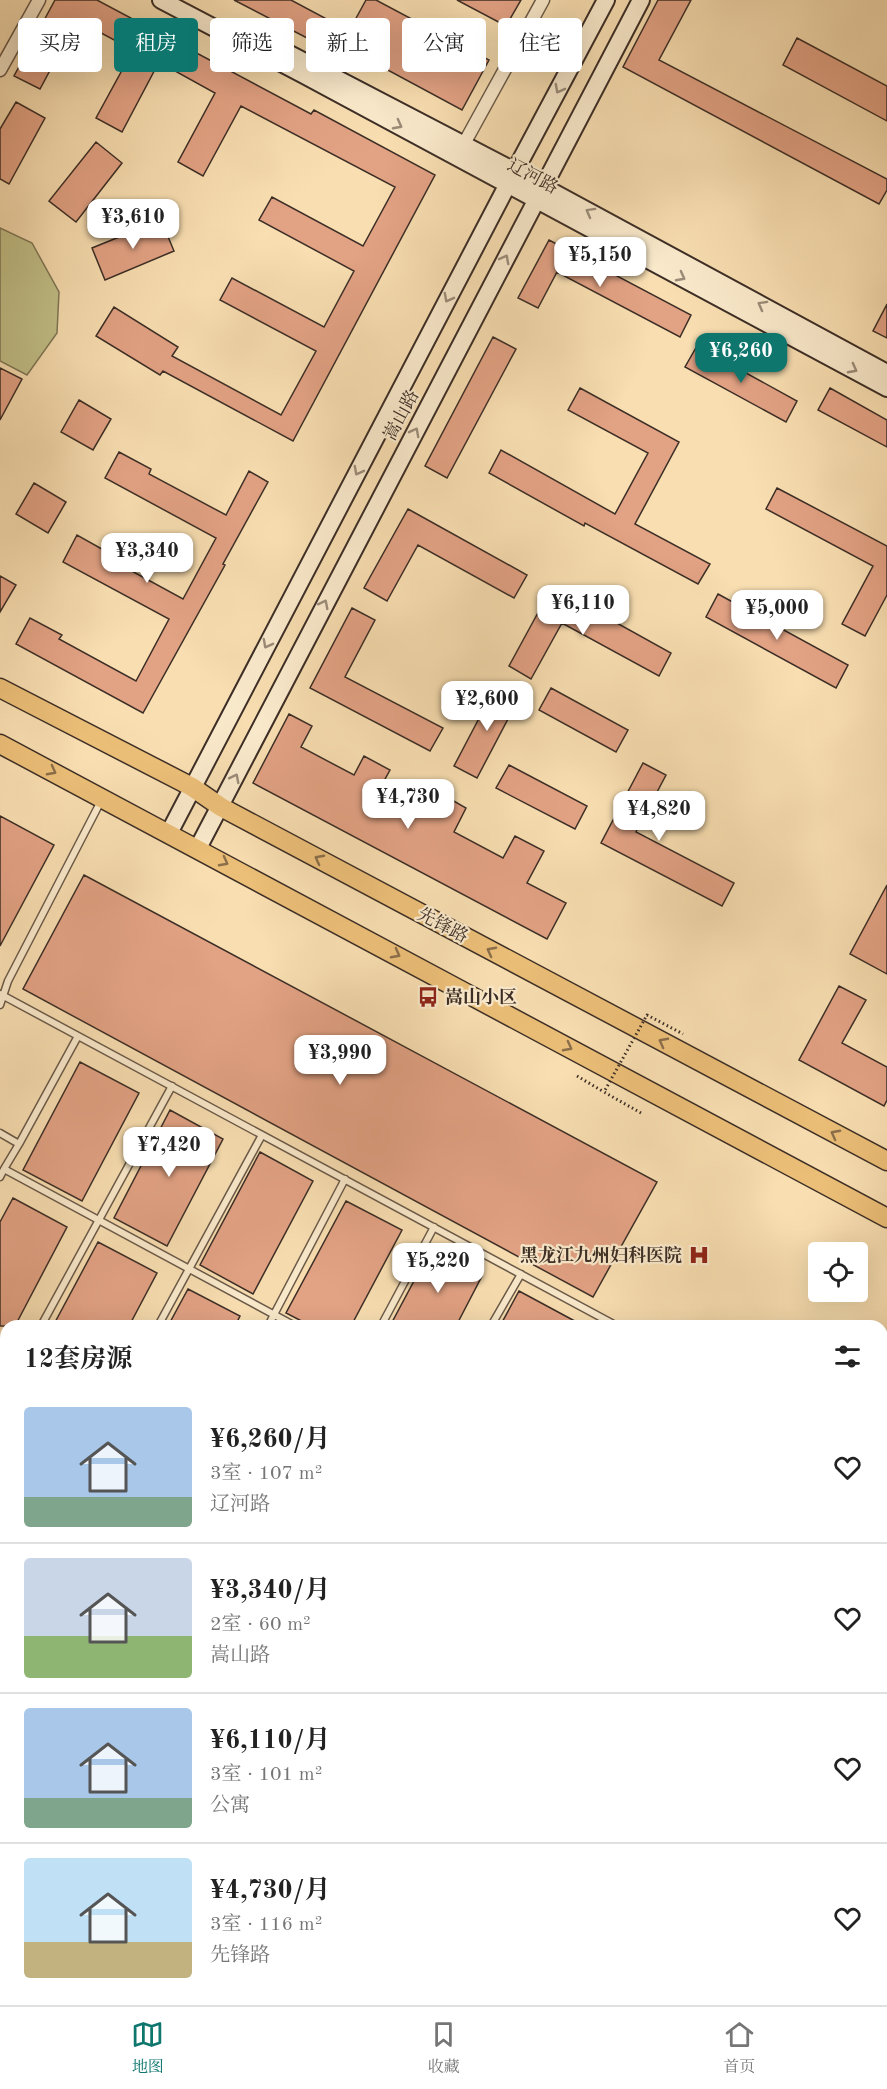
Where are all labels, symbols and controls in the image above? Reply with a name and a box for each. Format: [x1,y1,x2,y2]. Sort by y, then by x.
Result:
chip: 买房 [18,18,102,72]
chip: 租房 [114,18,198,72]
chip: 筛选 [210,18,294,72]
chip: 新上 [306,18,390,72]
chip: 公寓 [402,18,486,72]
chip: 住宅 [498,18,582,72]
one-way arrow [555,82,566,93]
one-way arrow [392,118,402,129]
street label: 辽河路 [504,154,562,198]
pin: ¥3,610 [84,199,182,250]
text: ¥3,610 [101,208,165,228]
one-way arrow [586,208,597,219]
pin: ¥5,150 [551,237,649,288]
text: ¥5,150 [568,246,632,266]
one-way arrow [498,255,509,265]
one-way arrow [675,270,685,281]
one-way arrow [444,292,455,302]
one-way arrow [758,301,768,312]
pin: ¥6,260 [692,333,790,384]
text: ¥6,260 [709,342,773,362]
one-way arrow [847,362,857,373]
street label: 嵩山路 [379,386,423,444]
one-way arrow [407,427,419,438]
one-way arrow [353,465,365,476]
pin: ¥3,340 [98,533,196,584]
text: ¥3,340 [115,542,179,562]
pin: ¥6,110 [534,585,632,636]
pin: ¥5,000 [728,590,826,641]
text: ¥6,110 [551,594,615,614]
text: ¥5,000 [745,599,809,619]
one-way arrow [317,600,328,611]
one-way arrow [263,637,274,648]
pin: ¥2,600 [438,681,536,732]
text: ¥2,600 [455,690,519,710]
one-way arrow [45,764,56,775]
one-way arrow [228,774,239,784]
pin: ¥4,730 [359,779,457,830]
text: ¥4,730 [376,788,440,808]
pin: ¥4,820 [610,791,708,842]
text: ¥4,820 [627,800,691,820]
one-way arrow [218,855,228,866]
one-way arrow [315,855,325,866]
street label: 先锋路 [414,903,472,947]
one-way arrow [390,947,400,958]
one-way arrow [487,947,497,958]
bus stop icon: 嵩山小区 [416,985,440,1009]
place label: 嵩山小区 [445,987,517,1007]
pin: ¥3,990 [291,1035,389,1086]
one-way arrow [659,1038,670,1049]
one-way arrow [562,1039,573,1051]
text: ¥3,990 [308,1044,372,1064]
pin: ¥7,420 [120,1127,218,1178]
one-way arrow [831,1130,842,1141]
text: ¥7,420 [137,1136,201,1156]
map controls [808,1242,868,1302]
button: locate [808,1242,868,1302]
pin: ¥5,220 [389,1243,487,1294]
hospital icon: 黑龙江九州妇科医院 [687,1243,711,1267]
place label: 黑龙江九州妇科医院 [520,1245,682,1265]
text: ¥5,220 [406,1252,470,1272]
icon: filters [831,1340,864,1373]
text: 12套房源 [24,1347,132,1373]
text: ¥6,260/月 [210,1427,330,1453]
icon: home [72,1431,144,1503]
icon: heart [831,1451,864,1484]
text: 3室 · 107 m² [210,1464,322,1484]
text: 辽河路 [210,1495,270,1515]
text: ¥3,340/月 [210,1578,330,1604]
icon: home [72,1582,144,1654]
icon: heart [831,1602,864,1635]
text: 2室 · 60 m² [210,1615,311,1635]
text: 嵩山路 [210,1646,270,1666]
text: ¥6,110/月 [210,1728,330,1754]
icon: home [72,1732,144,1804]
icon: heart [831,1752,864,1785]
text: 3室 · 101 m² [210,1765,322,1785]
text: 公寓 [210,1796,250,1816]
text: ¥4,730/月 [210,1878,330,1904]
icon: home [72,1882,144,1954]
icon: heart [831,1902,864,1935]
text: 3室 · 116 m² [210,1915,322,1935]
text: 先锋路 [210,1946,270,1966]
tab: 地图 [131,2018,164,2078]
tab: 收藏 [427,2018,460,2078]
tab: 首页 [723,2018,756,2078]

